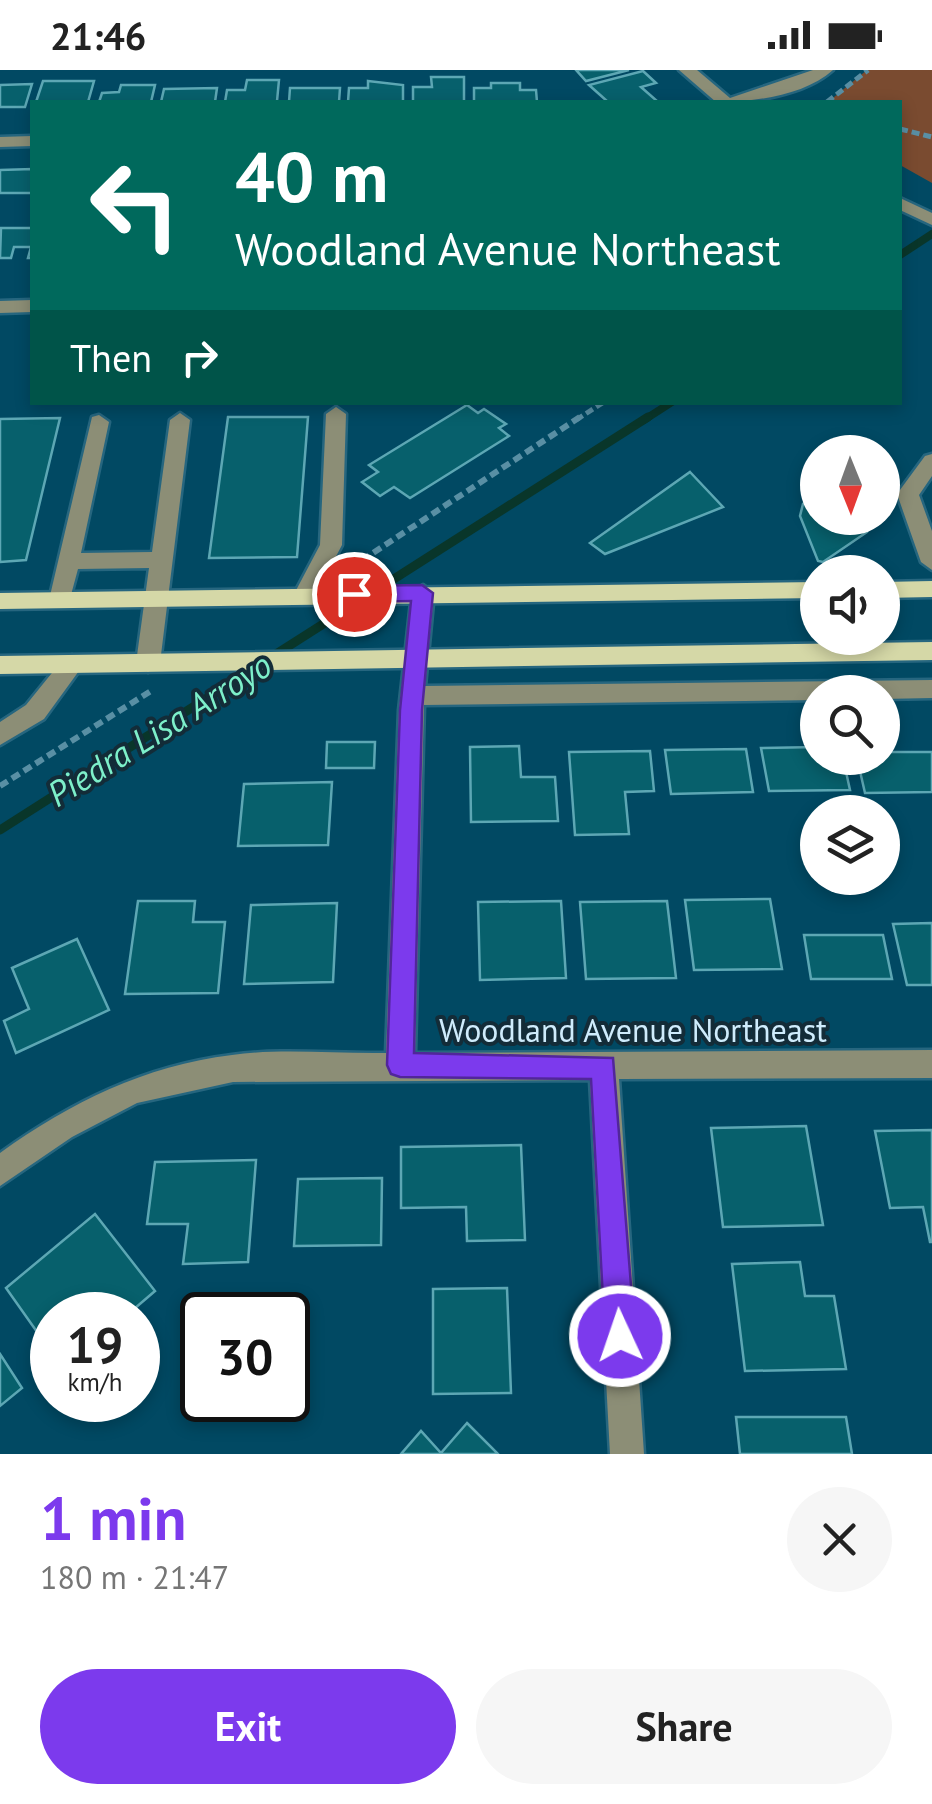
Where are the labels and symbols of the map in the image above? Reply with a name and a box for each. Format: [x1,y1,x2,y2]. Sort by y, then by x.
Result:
north arrow [800,435,900,535]
pin [312,552,397,637]
water label: Piedra Lisa Arroyo [38,642,280,816]
street label: Woodland Avenue Northeast [439,1009,827,1051]
position arrow [568,1284,672,1388]
speed limit sign: 30 [180,1292,310,1422]

